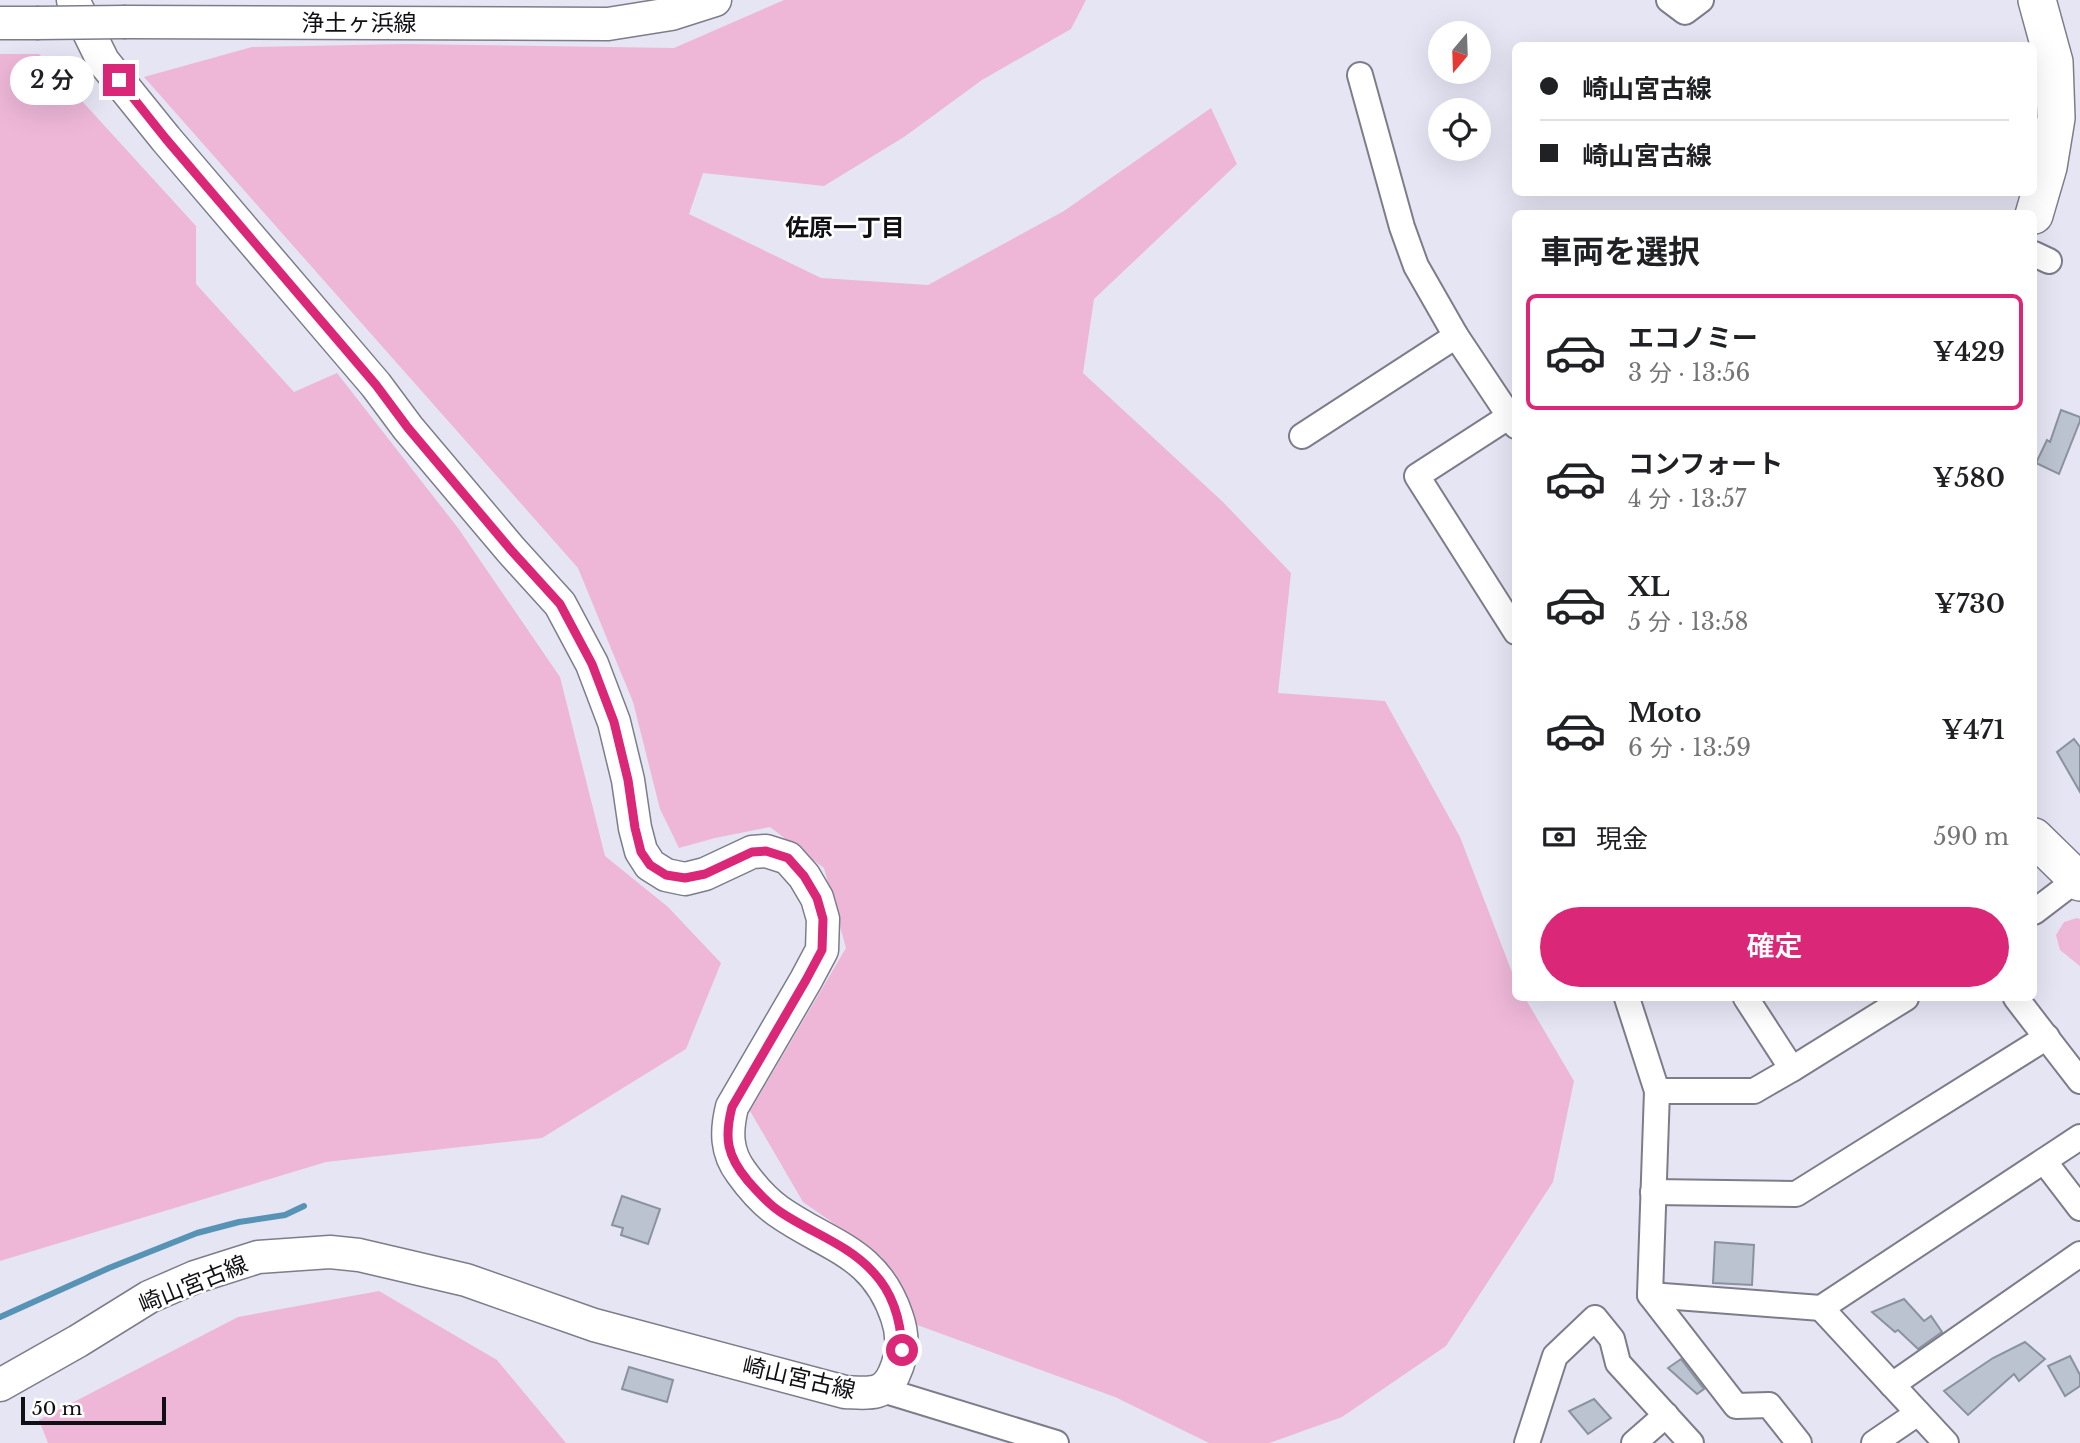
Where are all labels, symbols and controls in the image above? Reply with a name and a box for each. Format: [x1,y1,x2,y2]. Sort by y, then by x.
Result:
street label: 浄土ヶ浜線 [302,9,417,37]
north arrow [1428,21,1491,84]
map controls [1428,21,1491,161]
callout: 2 分 [10,56,94,104]
route end [103,64,135,96]
text: 2 分 [30,66,74,94]
text: 崎山宮古線 [1582,73,1712,105]
button: locate [1428,98,1491,161]
text: 崎山宮古線 [1582,140,1712,172]
district label: 佐原一丁目 [785,213,905,242]
text: 車両を選択 [1540,232,1700,272]
icon: car [1544,321,1607,384]
text: エコノミー [1628,322,1758,354]
text: ¥429 [1933,336,2005,368]
text: 3 分 · 13:56 [1628,359,1750,387]
icon: car [1544,447,1607,510]
text: コンフォート [1628,448,1783,480]
text: ¥580 [1932,462,2005,494]
text: 4 分 · 13:57 [1628,485,1746,513]
text: XL [1628,571,1670,603]
icon: car [1544,573,1607,636]
text: ¥730 [1934,588,2005,620]
text: 5 分 · 13:58 [1628,608,1748,636]
text: Moto [1628,697,1701,729]
icon: car [1544,699,1607,762]
text: ¥471 [1942,714,2005,746]
text: 6 分 · 13:59 [1628,734,1751,762]
icon: cash [1540,818,1578,856]
text: 現金 [1596,823,1648,855]
text: 590 m [1933,823,2009,851]
button: 確定 [1540,907,2009,987]
street label: 崎山宮古線 [134,1249,252,1319]
route start [886,1334,918,1366]
street label: 崎山宮古線 [740,1351,858,1405]
scale bar [21,1394,166,1426]
text: 50 m [32,1397,82,1420]

